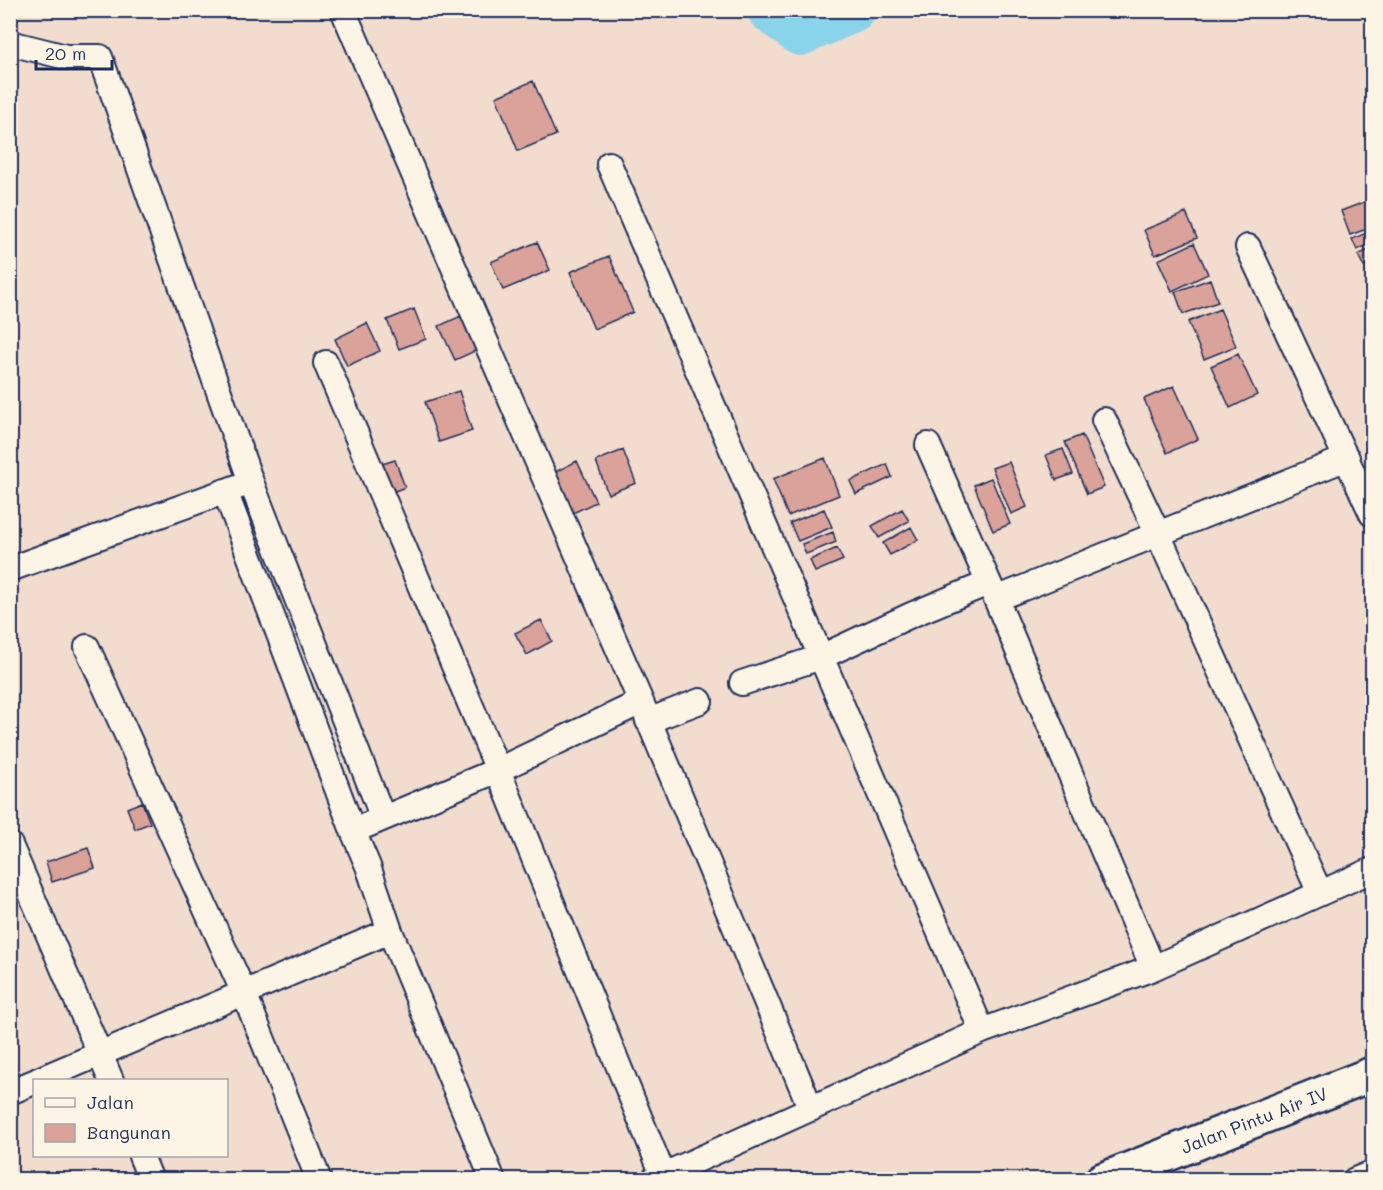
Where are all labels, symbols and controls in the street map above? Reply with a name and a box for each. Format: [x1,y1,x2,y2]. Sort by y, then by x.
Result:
scale bar [36,33,112,71]
text: 20 m [45,41,86,65]
legend [33,1079,228,1157]
street label: Jalan Pintu Air IV [1177,1081,1331,1159]
text: Jalan [87,1090,134,1114]
text: Bangunan [87,1120,171,1144]

